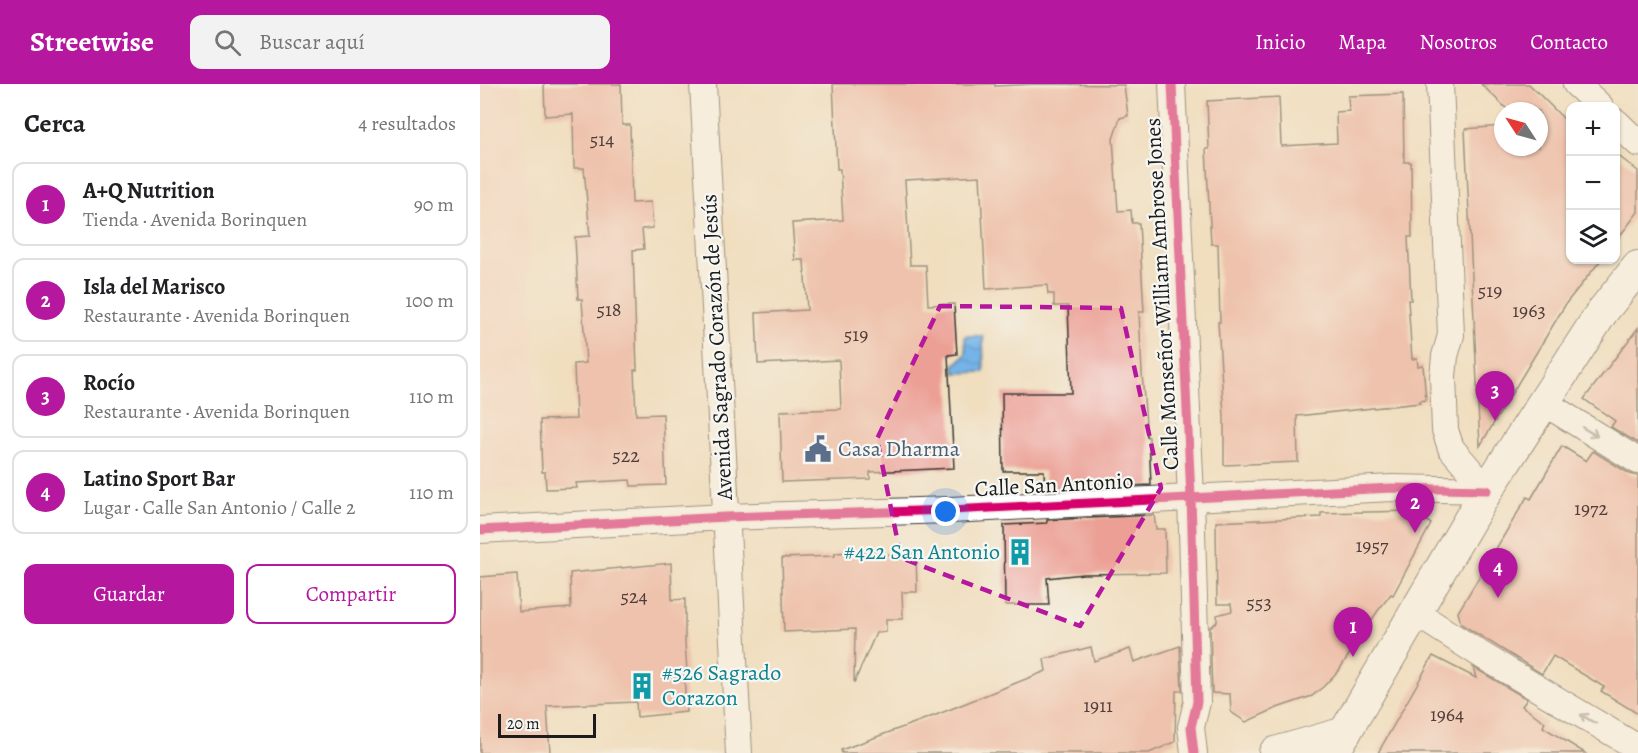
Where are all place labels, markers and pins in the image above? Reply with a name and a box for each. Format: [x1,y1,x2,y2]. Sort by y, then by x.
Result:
pin: 3 [1476,372,1514,421]
public building icon: Casa Dharma [803,434,833,464]
place label: Casa Dharma [838,434,961,464]
pin: 2 [1396,484,1434,533]
place label: #422 San Antonio [844,537,1000,567]
building icon: #422 San Antonio [1005,537,1035,567]
pin: 4 [1478,548,1518,598]
pin: 1 [1334,608,1372,657]
place label: #526 Sagrado Corazon [662,658,781,713]
building icon: #526 Sagrado Corazon [627,671,657,701]

